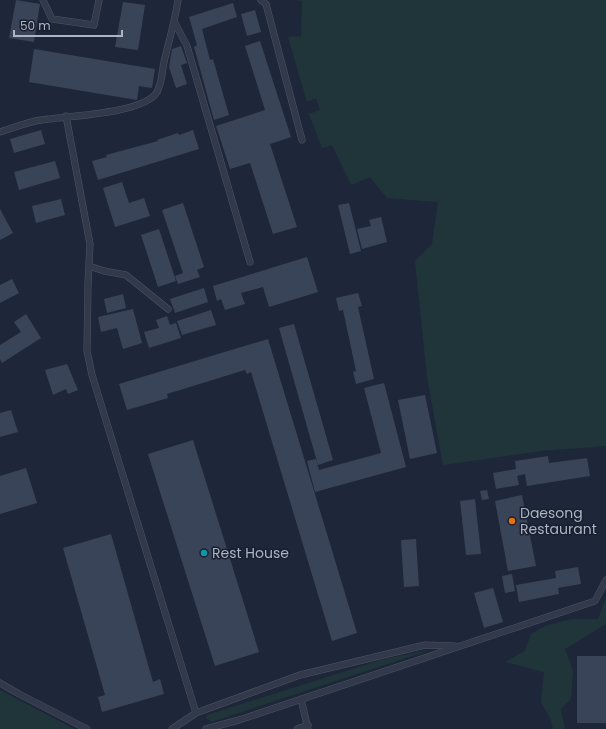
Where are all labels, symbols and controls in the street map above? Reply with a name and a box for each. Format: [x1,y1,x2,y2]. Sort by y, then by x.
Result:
scale bar [14,12,122,38]
text: 50 m [20,17,51,34]
place label: Daesong Restaurant [520,503,597,539]
marker: Daesong Restaurant [507,516,517,526]
place label: Rest House [212,543,289,563]
marker: Rest House [199,548,209,558]

